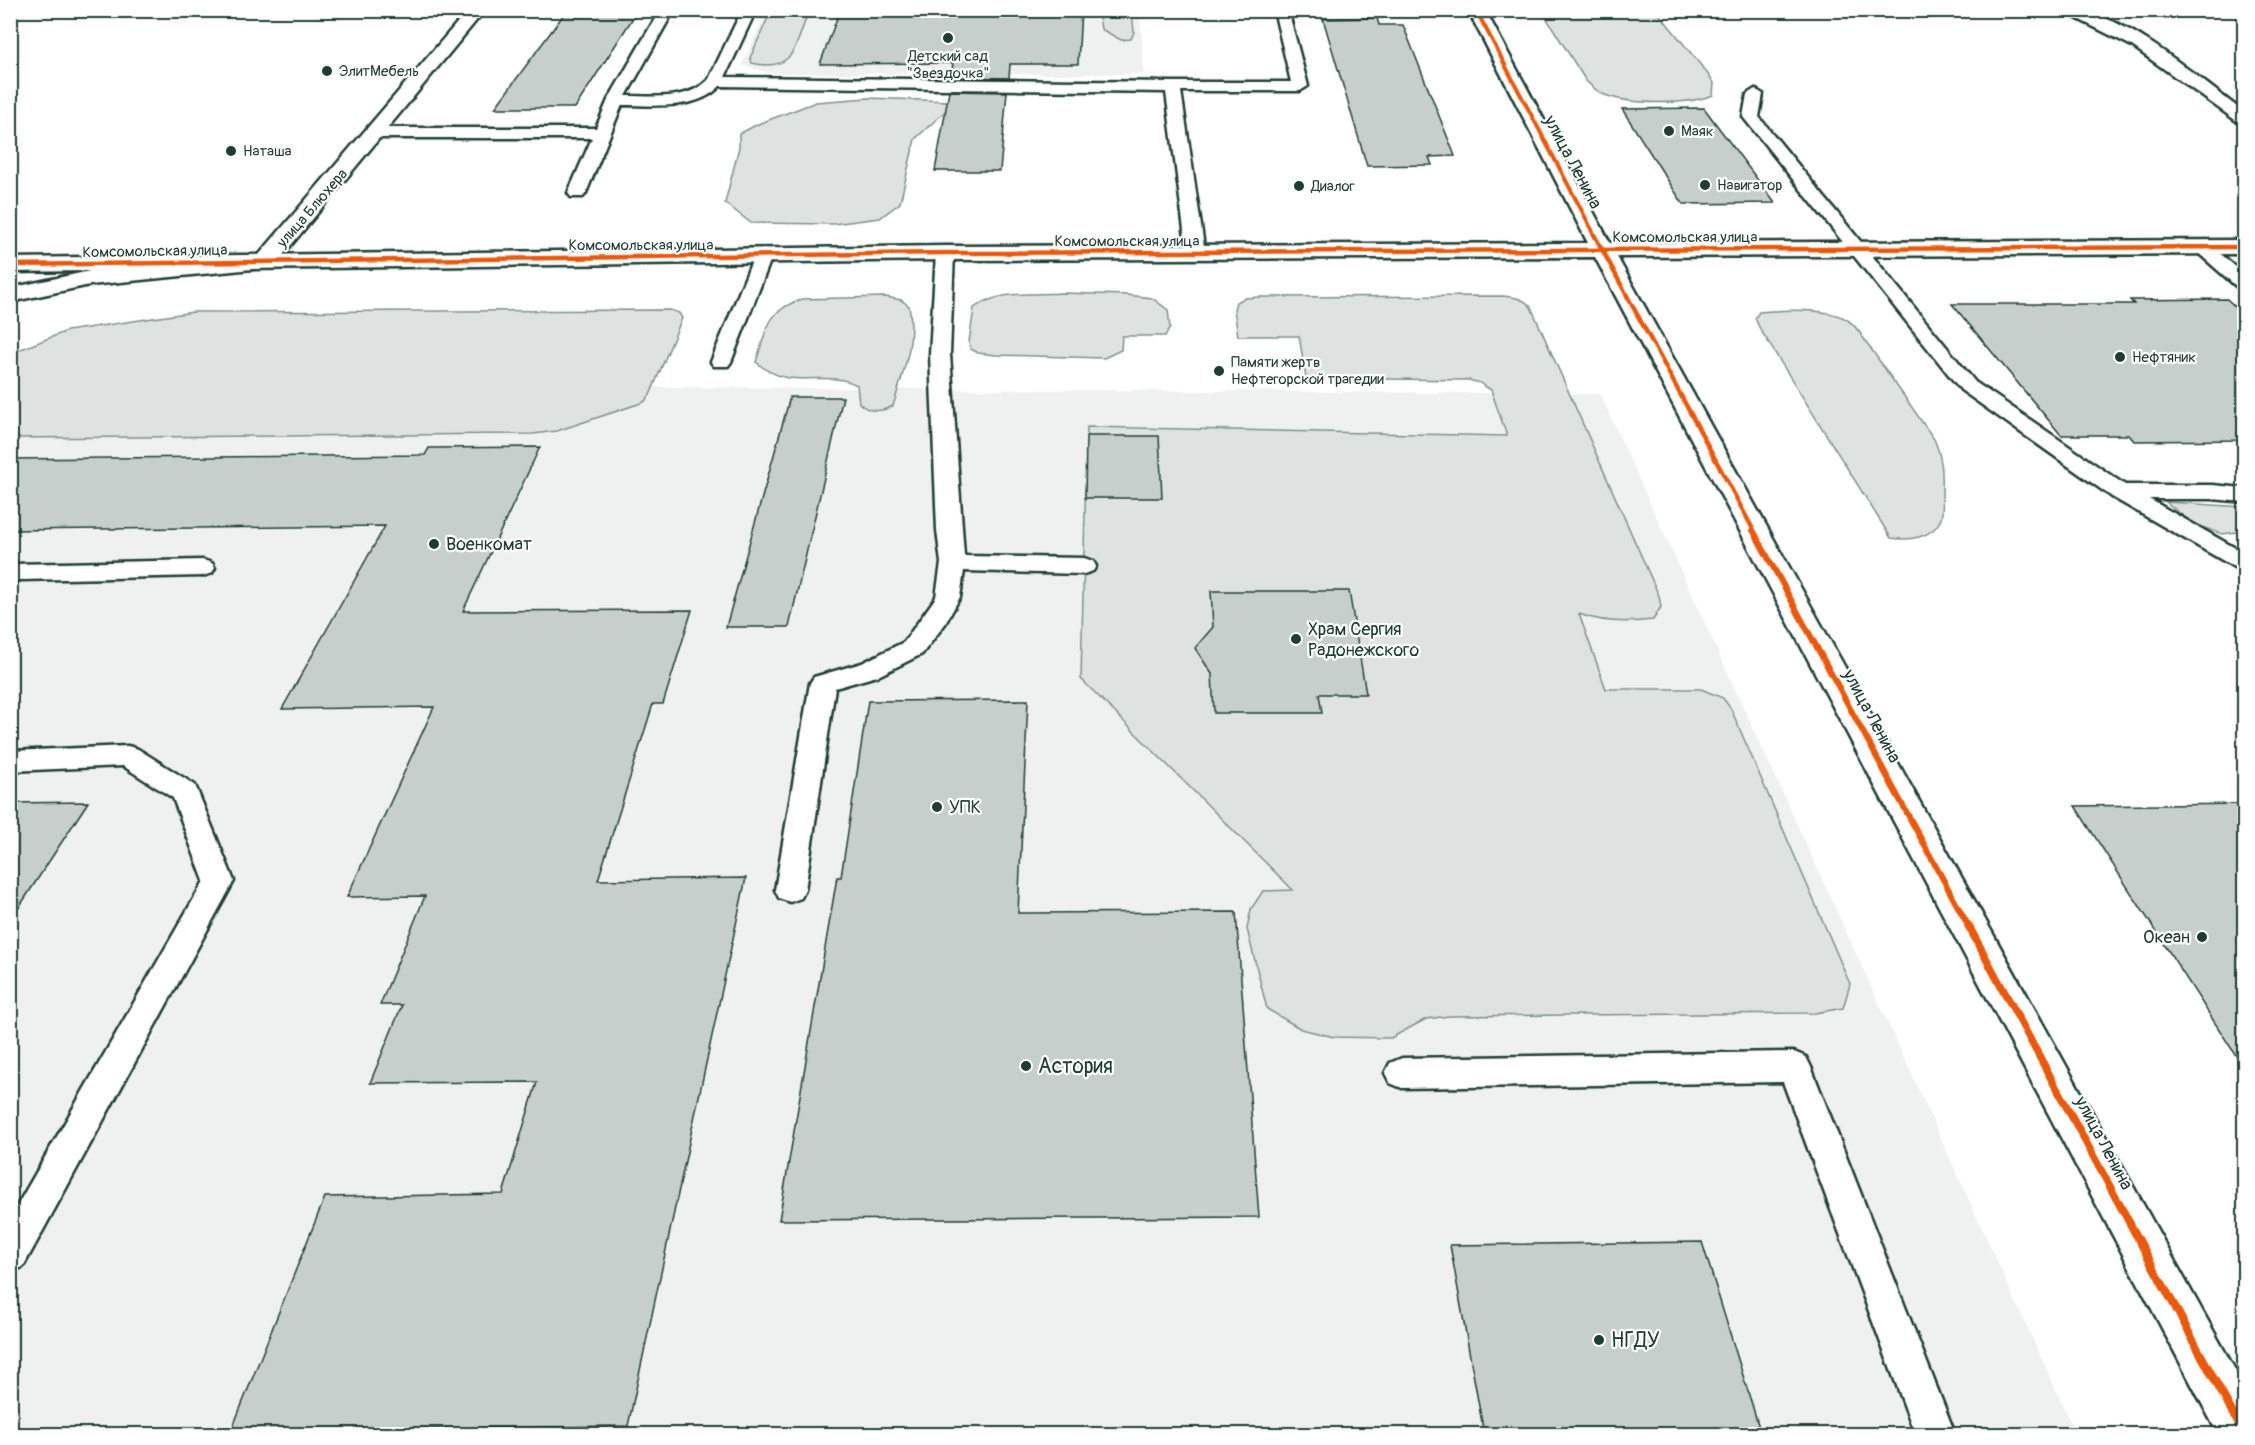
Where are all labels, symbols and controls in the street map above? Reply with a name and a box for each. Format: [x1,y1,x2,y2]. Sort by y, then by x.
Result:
marker: Детский сад "Звездочка" [941,31,955,45]
place label: Детский сад "Звездочка" [907,47,989,83]
place label: ЭлитМебель [339,62,419,81]
marker: ЭлитМебель [320,64,334,78]
street label: улица Ленина [1538,111,1607,213]
place label: Маяк [1681,122,1714,141]
marker: Маяк [1662,124,1676,138]
place label: Наташа [243,142,292,161]
marker: Наташа [224,144,238,158]
street label: улица Блюхера [272,165,352,252]
place label: Навигатор [1717,176,1782,195]
place label: Диалог [1310,177,1355,196]
marker: Навигатор [1698,178,1712,192]
marker: Диалог [1292,179,1306,193]
street label: Комсомольская улица [1613,228,1758,247]
street label: Комсомольская улица [1055,232,1200,251]
street label: Комсомольская улица [569,236,714,255]
street label: Комсомольская улица [82,241,228,262]
place label: Нефтяник [2132,348,2196,367]
marker: Нефтяник [2113,350,2127,364]
place label: Памяти жертв Нефтегорской трагедии [1231,353,1384,389]
marker: Памяти жертв Нефтегорской трагедии [1212,364,1226,378]
place label: Военкомат [446,533,532,556]
marker: Военкомат [427,537,441,551]
place label: Храм Сергия Радонежского [1308,618,1419,662]
marker: Храм Сергия Радонежского [1289,632,1303,646]
street label: улица Ленина [1837,665,1906,767]
place label: УПК [949,796,981,819]
marker: УПК [930,800,944,814]
place label: Океан [2143,926,2190,949]
marker: Океан [2195,930,2209,944]
place label: Астория [1038,1053,1113,1080]
marker: Астория [1019,1059,1033,1073]
street label: улица Ленина [2069,1092,2138,1194]
place label: НГДУ [1611,1327,1660,1354]
marker: НГДУ [1592,1333,1606,1347]

